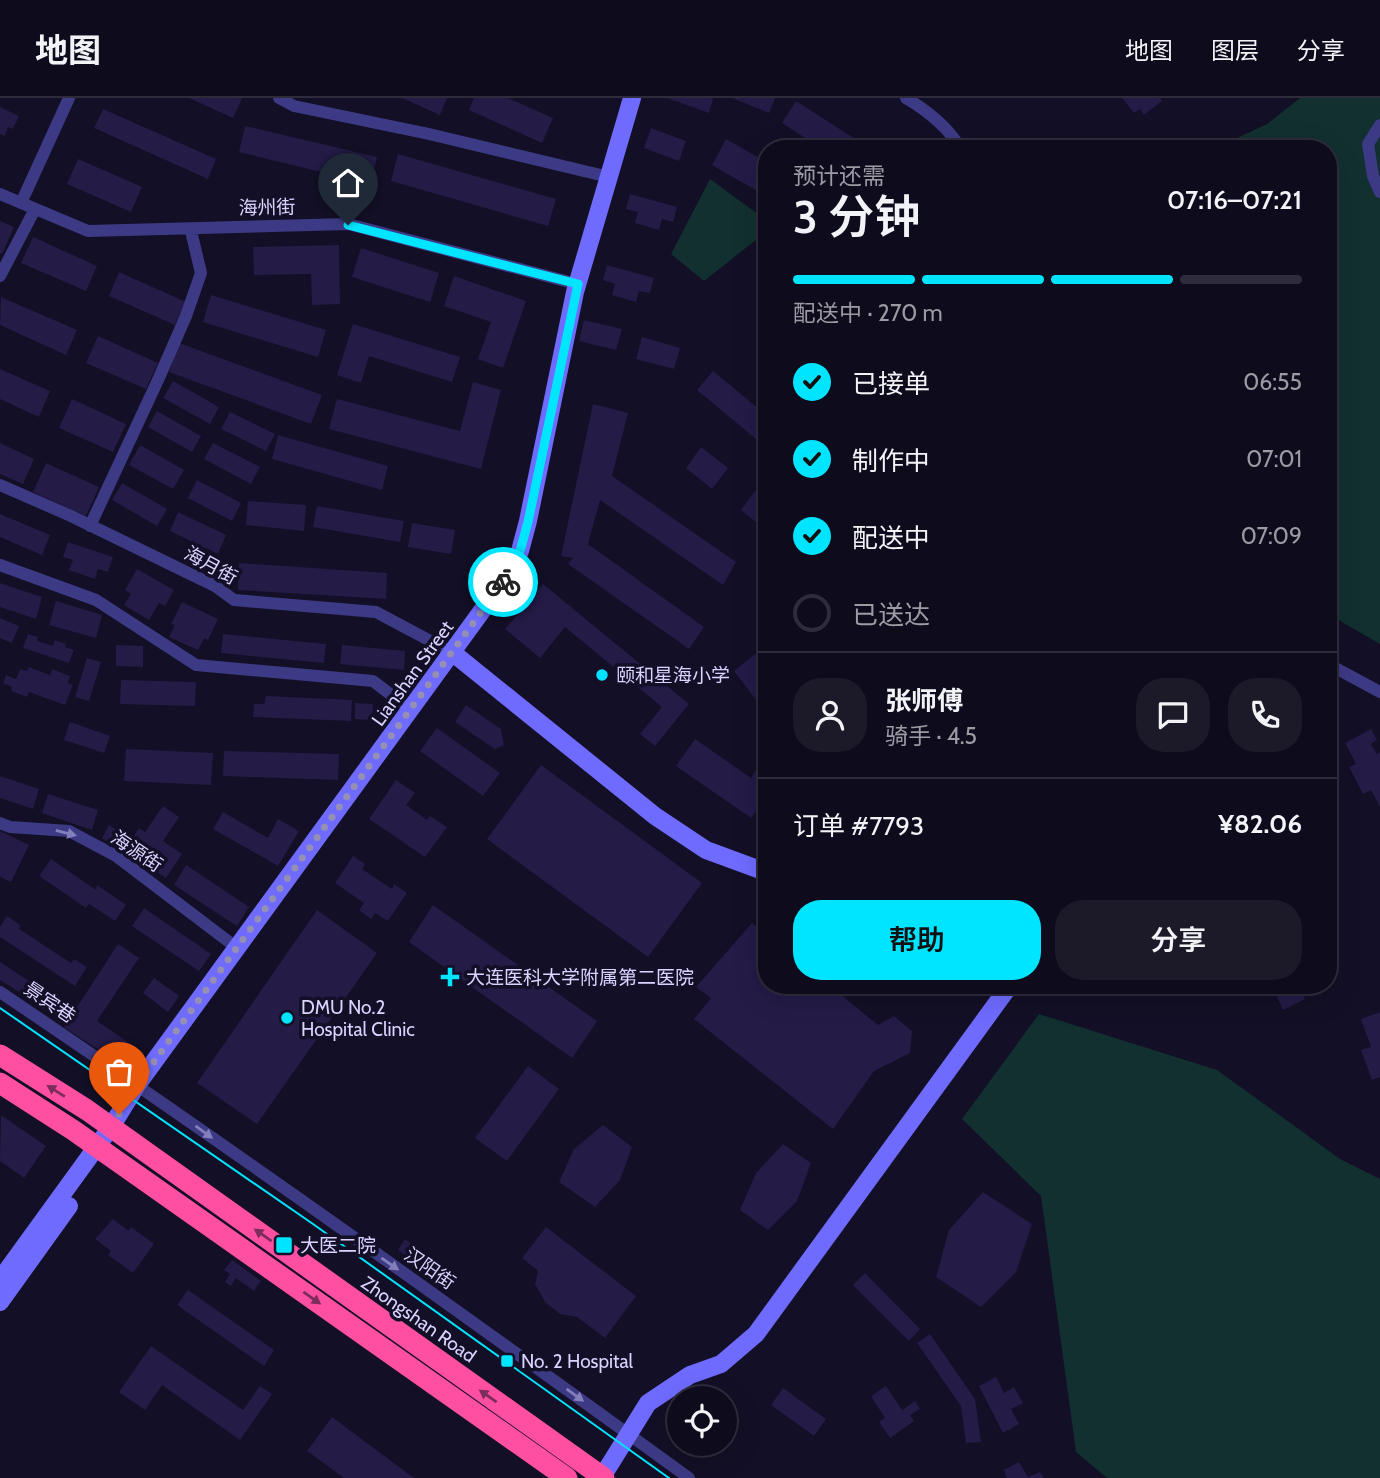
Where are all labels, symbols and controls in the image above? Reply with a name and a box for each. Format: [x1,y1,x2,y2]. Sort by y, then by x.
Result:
text: 地图 [35,30,101,70]
text: 地图 [1125,36,1173,65]
text: 图层 [1211,36,1259,65]
text: 分享 [1297,36,1345,65]
pin [318,153,378,225]
text: 预计还需 [793,162,885,190]
icon: home [329,164,367,202]
text: 07:16–07:21 [1167,184,1302,216]
text: 3 分钟 [793,189,920,245]
street label: 海州街 [238,196,296,219]
text: 配送中 · 270 m [793,299,943,327]
icon: check [793,363,831,401]
text: 已接单 [852,368,930,400]
text: 06:55 [1243,368,1302,396]
icon: check [793,440,831,478]
text: 制作中 [852,445,930,477]
text: 07:01 [1246,445,1302,473]
icon: check [793,517,831,555]
text: 配送中 [852,522,930,554]
text: 07:09 [1241,522,1302,550]
street label: 海月街 [180,542,241,589]
courier [468,547,538,617]
icon: bike [484,563,522,601]
text: 已送达 [852,599,930,631]
street label: Lianshan Street [367,616,459,730]
place label: 颐和星海小学 [616,664,730,687]
marker: 颐和星海小学 [594,667,610,683]
button: person [793,678,867,752]
button: chat [1136,678,1210,752]
button: phone [1228,678,1302,752]
text: 张师傅 [885,685,963,717]
text: 骑手 · 4.5 [885,722,977,750]
text: ¥82.06 [1218,808,1302,840]
text: 订单 #7793 [793,810,924,842]
street label: 海源街 [107,826,167,877]
one-way arrow [56,828,78,839]
button: 帮助 [793,900,1041,980]
button: 分享 [1055,900,1302,980]
place label: 大连医科大学附属第二医院 [466,966,694,989]
marker: 大连医科大学附属第二医院 [440,967,460,987]
street label: 景宾巷 [20,977,80,1028]
place label: DMU No.2 Hospital Clinic [301,996,415,1041]
marker: DMU No.2 Hospital Clinic [279,1010,295,1026]
pin [89,1042,149,1114]
icon: bag [100,1053,138,1091]
one-way arrow [46,1084,66,1097]
one-way arrow [195,1125,213,1139]
one-way arrow [254,1229,272,1243]
place label: 大医二院 [300,1234,376,1257]
marker: 大医二院 [274,1235,294,1255]
street label: 汉阳街 [400,1243,460,1294]
one-way arrow [381,1256,399,1270]
street label: Zhongshan Road [357,1271,480,1367]
one-way arrow [303,1291,321,1305]
place label: No. 2 Hospital [521,1350,634,1373]
marker: No. 2 Hospital [499,1353,515,1369]
map controls [667,1386,737,1456]
button: locate [667,1386,737,1456]
one-way arrow [566,1388,584,1402]
one-way arrow [479,1389,497,1403]

